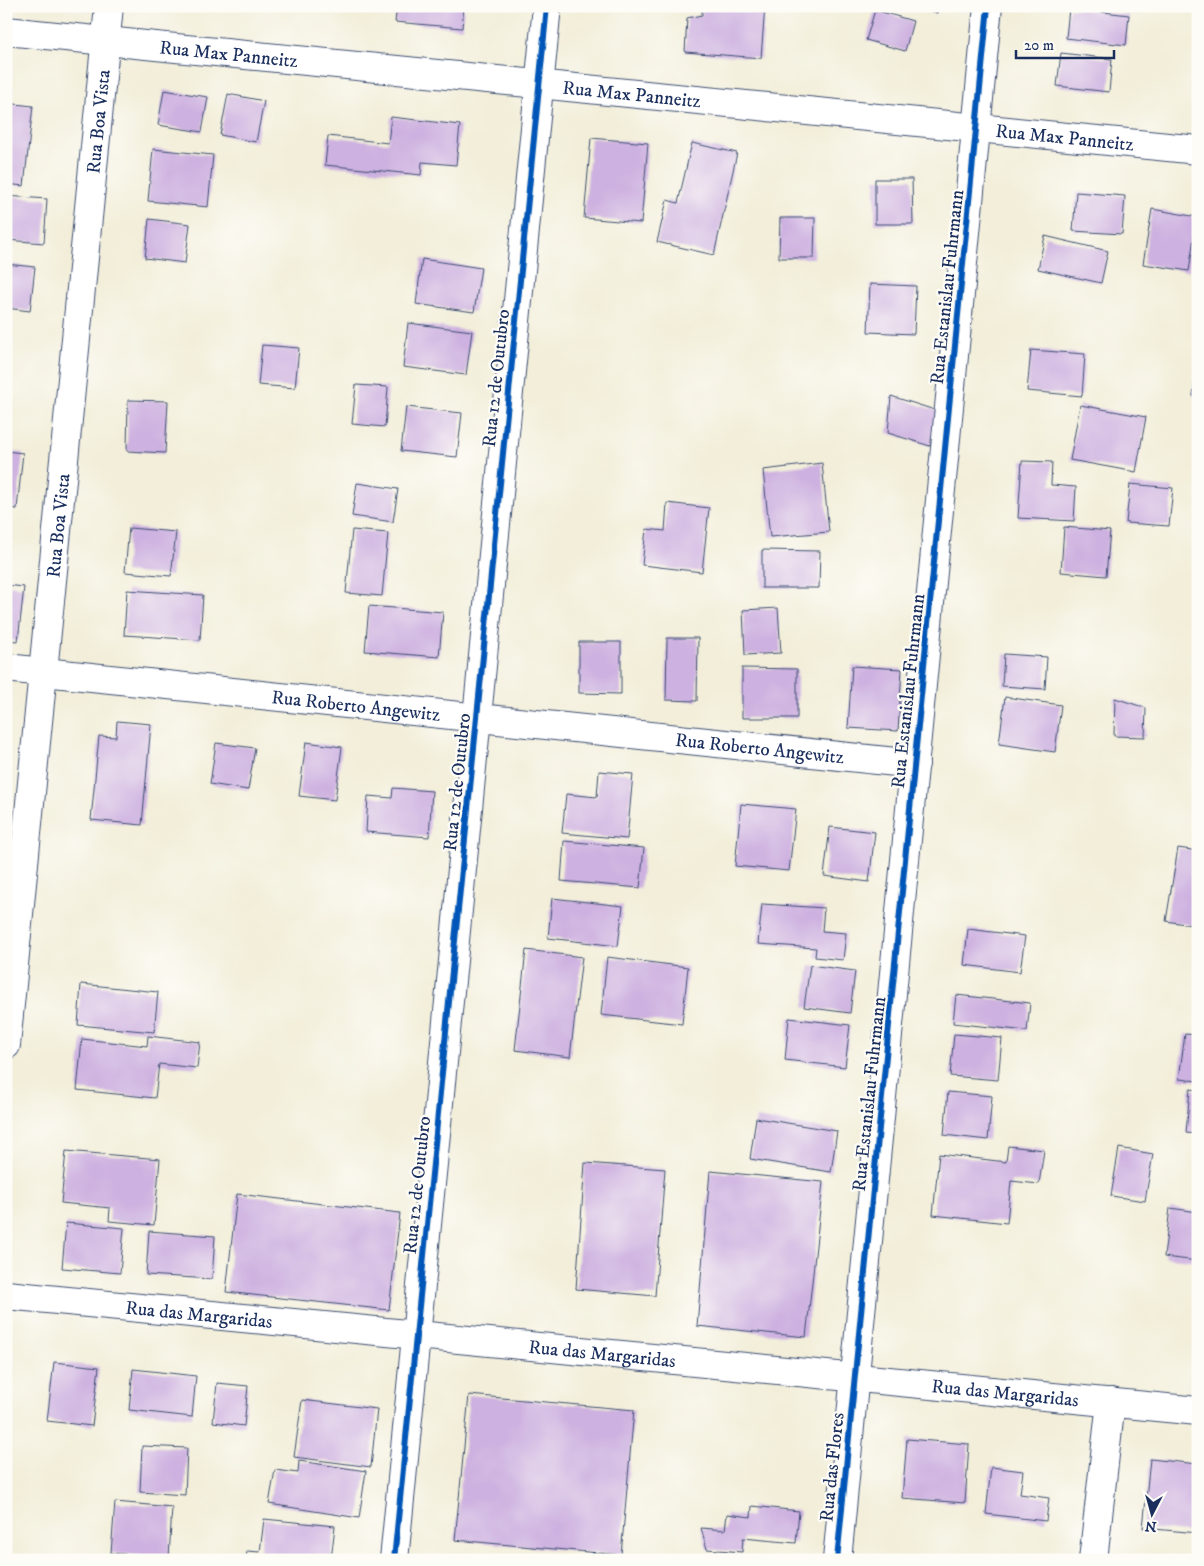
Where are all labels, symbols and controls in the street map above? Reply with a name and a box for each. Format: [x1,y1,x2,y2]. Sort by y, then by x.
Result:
scale bar [1016,28,1114,60]
street label: Rua Max Panneitz [159,36,299,73]
text: 20 m [1024,36,1054,55]
street label: Rua Boa Vista [82,68,116,175]
street label: Rua Max Panneitz [562,77,702,113]
street label: Rua Max Panneitz [994,120,1135,157]
street label: Rua Estanislau Fuhrmann [926,189,969,386]
street label: Rua 12 de Outubro [478,308,515,448]
street label: Rua Boa Vista [42,472,76,579]
street label: Rua Estanislau Fuhrmann [887,593,930,790]
street label: Rua Roberto Angewitz [270,686,441,727]
street label: Rua 12 de Outubro [439,712,476,852]
street label: Rua Roberto Angewitz [674,729,845,769]
street label: Rua Estanislau Fuhrmann [848,996,891,1193]
street label: Rua 12 de Outubro [399,1115,436,1255]
street label: Rua das Margaridas [124,1297,274,1334]
street label: Rua das Margaridas [527,1336,677,1373]
street label: Rua das Margaridas [930,1375,1080,1412]
street label: Rua das Flores [815,1411,850,1523]
north arrow [1126,1488,1176,1538]
text: N [1144,1516,1157,1535]

